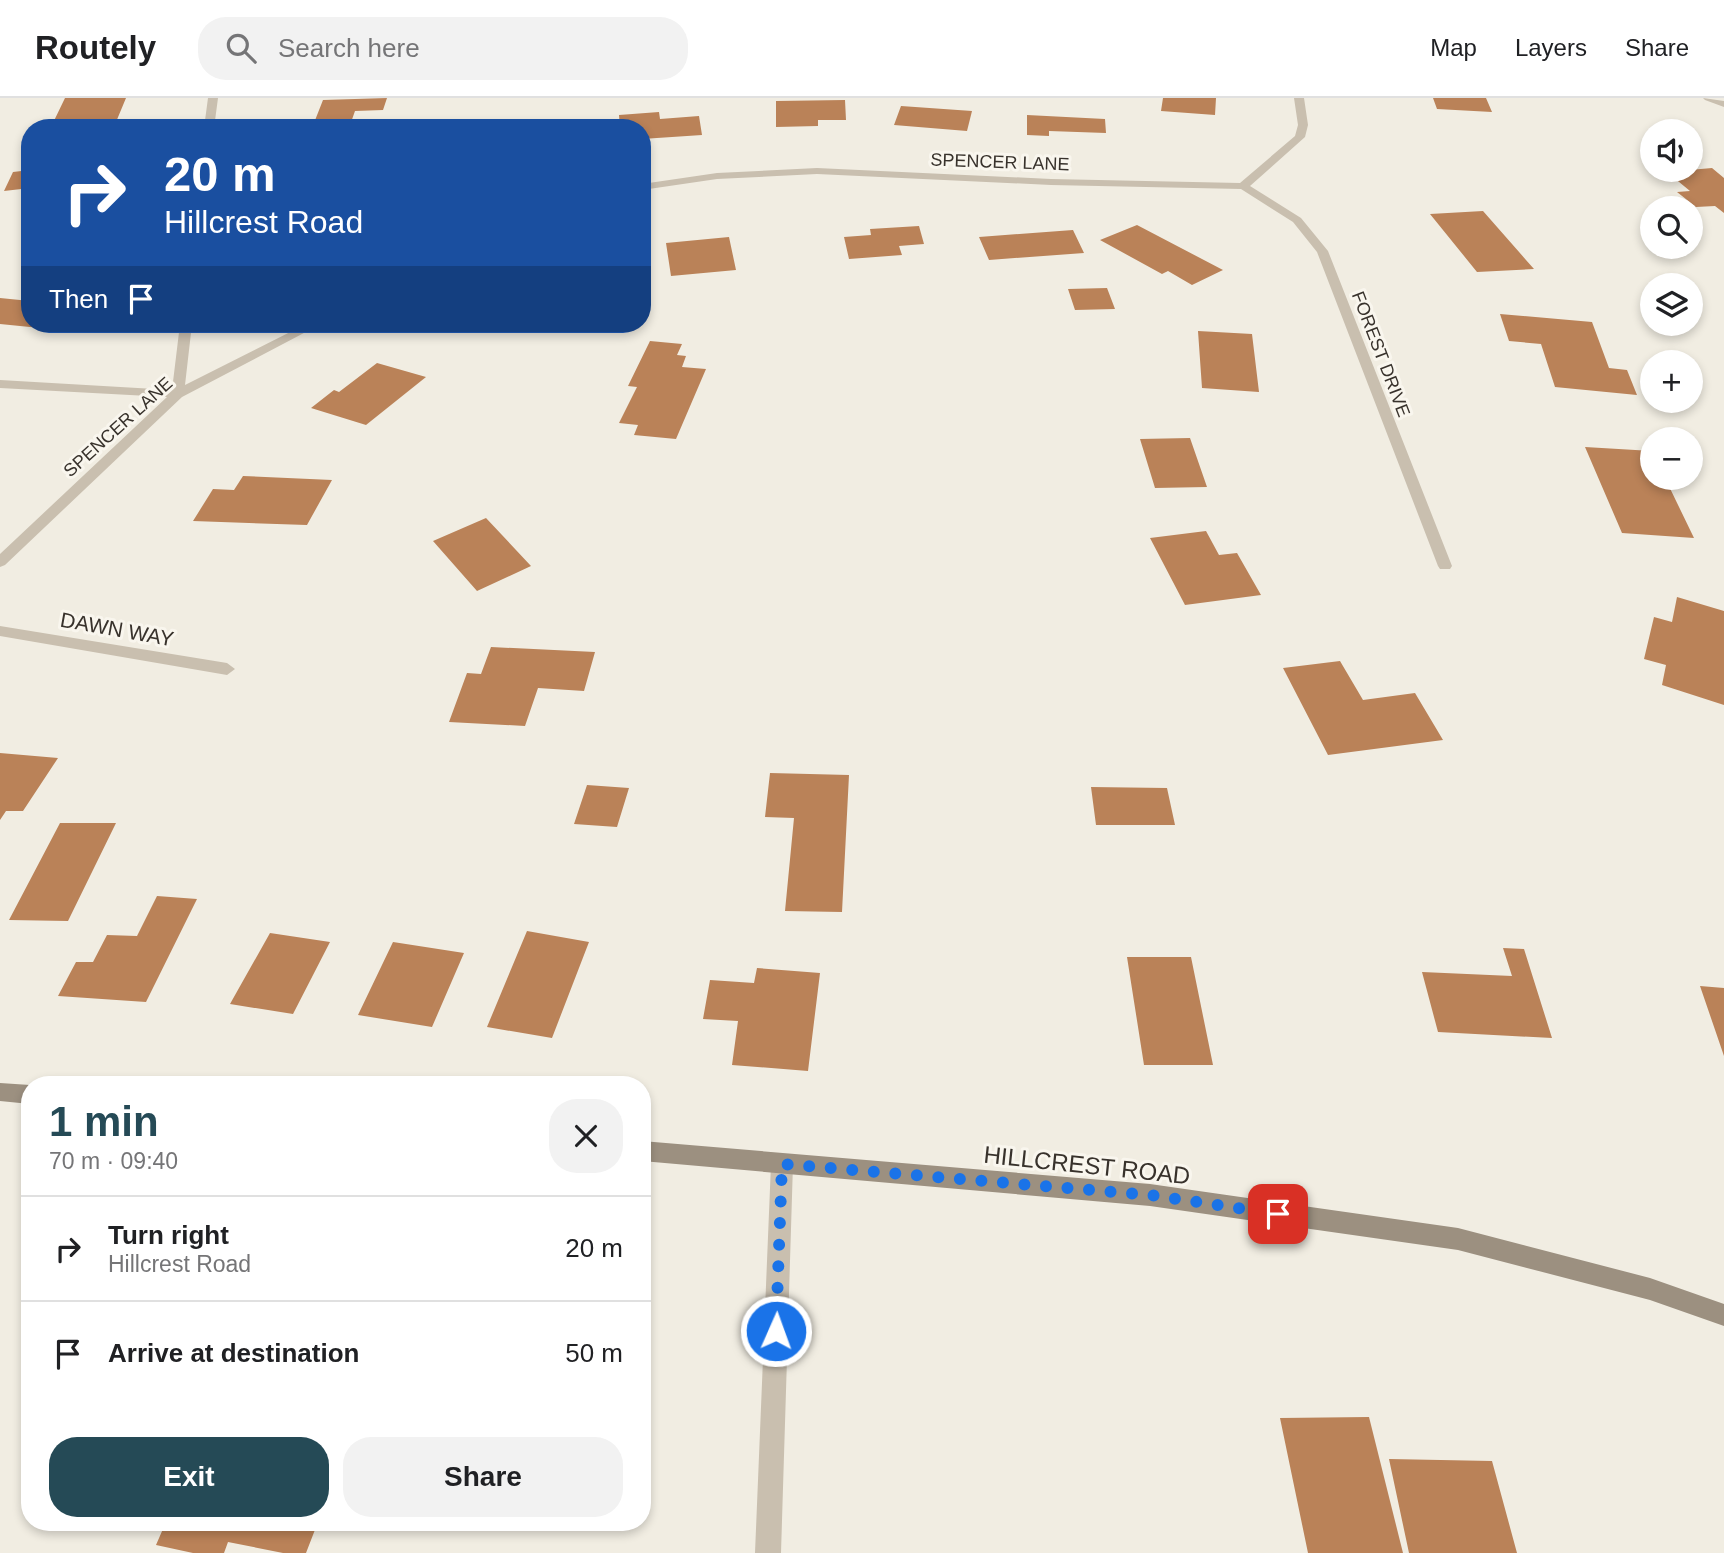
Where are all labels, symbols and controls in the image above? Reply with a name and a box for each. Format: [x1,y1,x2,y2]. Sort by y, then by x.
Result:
search box [198,17,688,80]
text: Routely [35,29,156,66]
icon: search [222,29,260,67]
text: Search here [278,33,420,63]
text: Map [1430,34,1477,61]
text: Layers [1515,34,1587,61]
text: Share [1625,34,1689,61]
map controls [1640,119,1703,490]
button: sound [1640,119,1703,182]
icon: right [49,147,140,238]
text: 20 m [164,147,276,201]
street label: SPENCER LANE [930,150,1070,174]
button: search [1640,196,1703,259]
text: Hillcrest Road [164,204,363,240]
button: layers [1640,273,1703,336]
icon: arrive [122,280,160,318]
text: Then [49,284,108,314]
street label: FOREST DRIVE [1348,288,1414,420]
button: + [1640,350,1703,413]
street label: SPENCER LANE [60,373,176,481]
button: − [1640,427,1703,490]
street label: DAWN WAY [59,608,175,650]
text: 1 min [49,1098,159,1145]
button: close [549,1099,623,1173]
street label: HILLCREST ROAD [982,1141,1192,1189]
text: 70 m · 09:40 [49,1148,178,1174]
pin [1248,1184,1308,1244]
icon: arrive [1259,1195,1297,1233]
text: Turn right [108,1220,229,1250]
icon: right [49,1230,87,1268]
text: 20 m [565,1233,623,1263]
text: Hillcrest Road [108,1251,251,1277]
position arrow [739,1294,813,1368]
icon: arrive [49,1335,87,1373]
text: Arrive at destination [108,1338,359,1368]
text: 50 m [565,1338,623,1368]
button: Exit [49,1437,329,1517]
button: Share [343,1437,623,1517]

